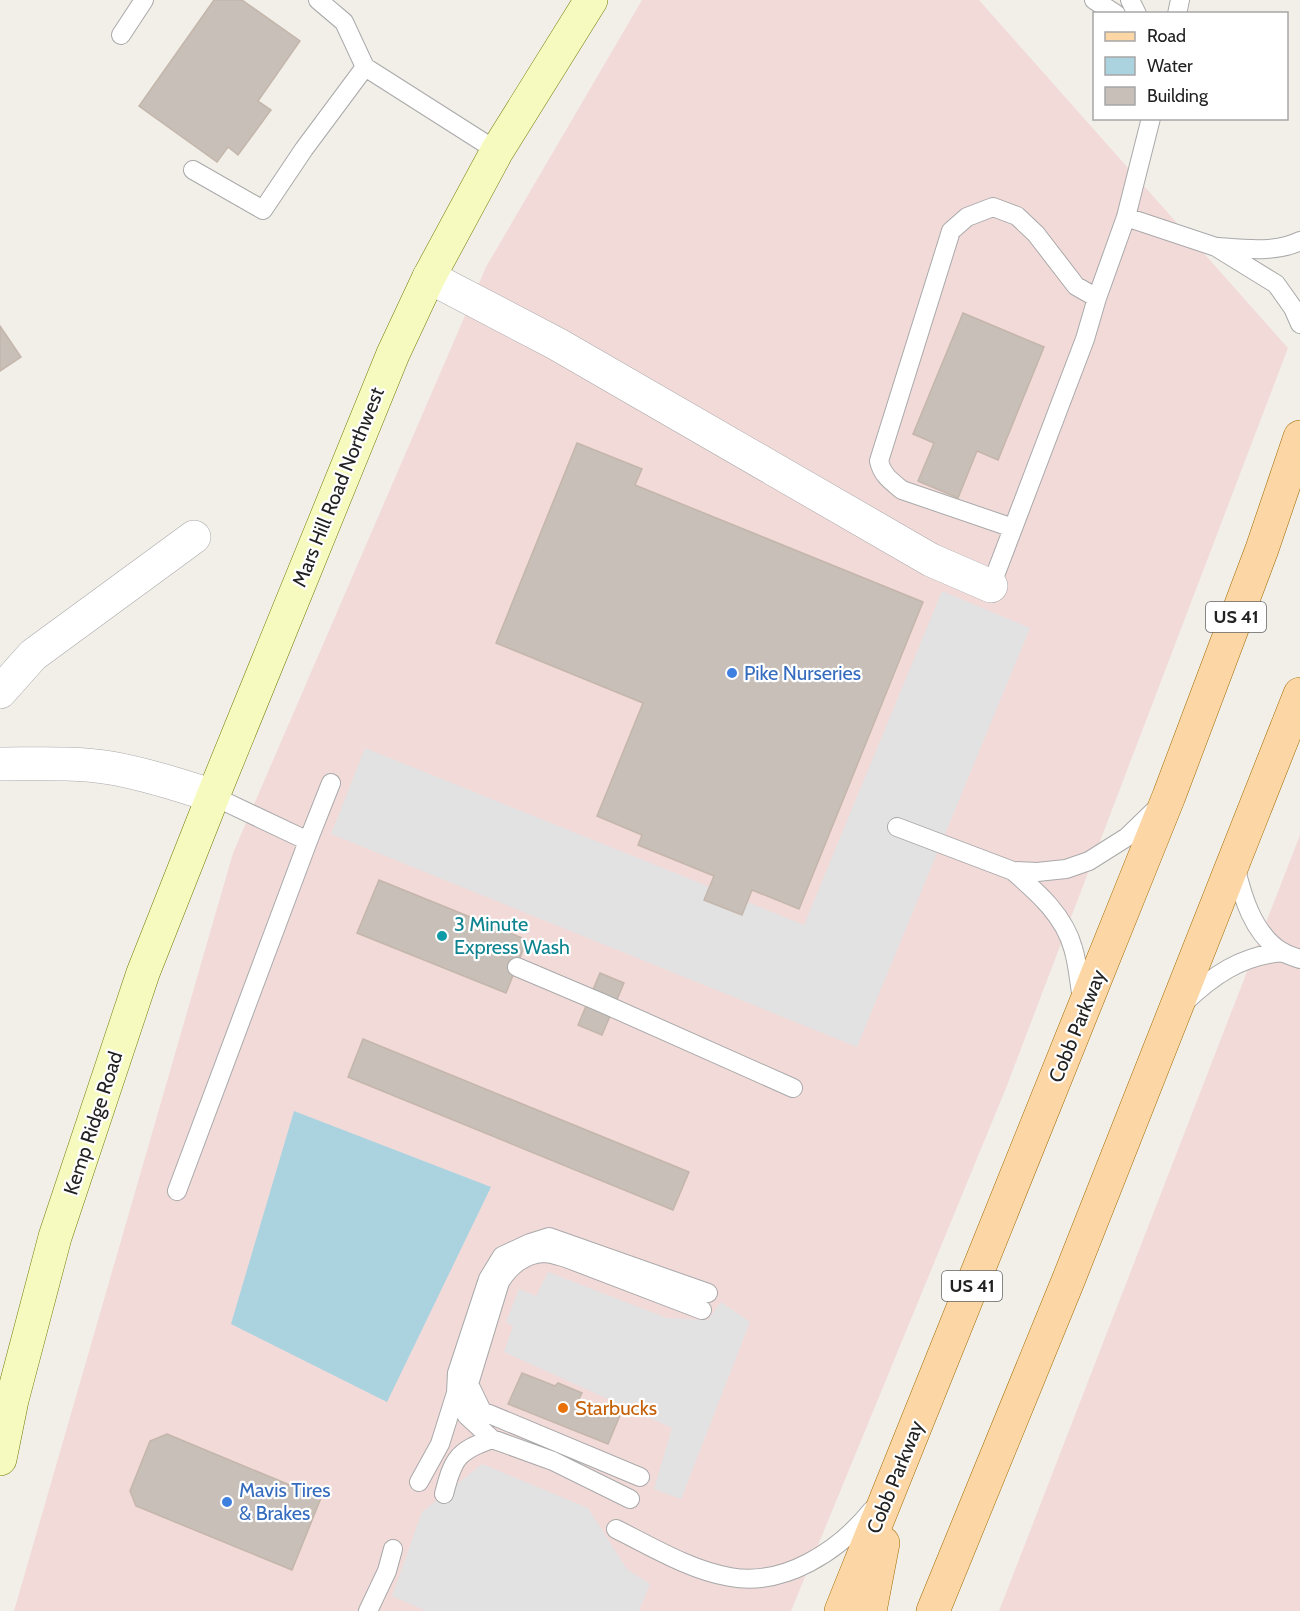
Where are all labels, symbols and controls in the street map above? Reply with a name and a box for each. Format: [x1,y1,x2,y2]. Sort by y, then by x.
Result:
legend [1093,12,1288,120]
text: Road [1147,25,1186,47]
text: Water [1147,55,1193,77]
text: Building [1147,85,1209,107]
street label: Mars Hill Road Northwest [287,384,389,590]
road number: US 41 [1206,602,1266,632]
place label: Pike Nurseries [744,661,861,685]
marker: Pike Nurseries [725,666,739,680]
place label: 3 Minute Express Wash [454,912,570,959]
marker: 3 Minute Express Wash [435,929,449,943]
street label: Cobb Parkway [1043,966,1111,1086]
street label: Kemp Ridge Road [59,1048,127,1198]
road number: US 41 [942,1271,1002,1301]
place label: Starbucks [575,1396,657,1420]
marker: Starbucks [556,1401,570,1415]
street label: Cobb Parkway [861,1417,929,1537]
place label: Mavis Tires & Brakes [239,1478,331,1525]
marker: Mavis Tires & Brakes [220,1495,234,1509]

